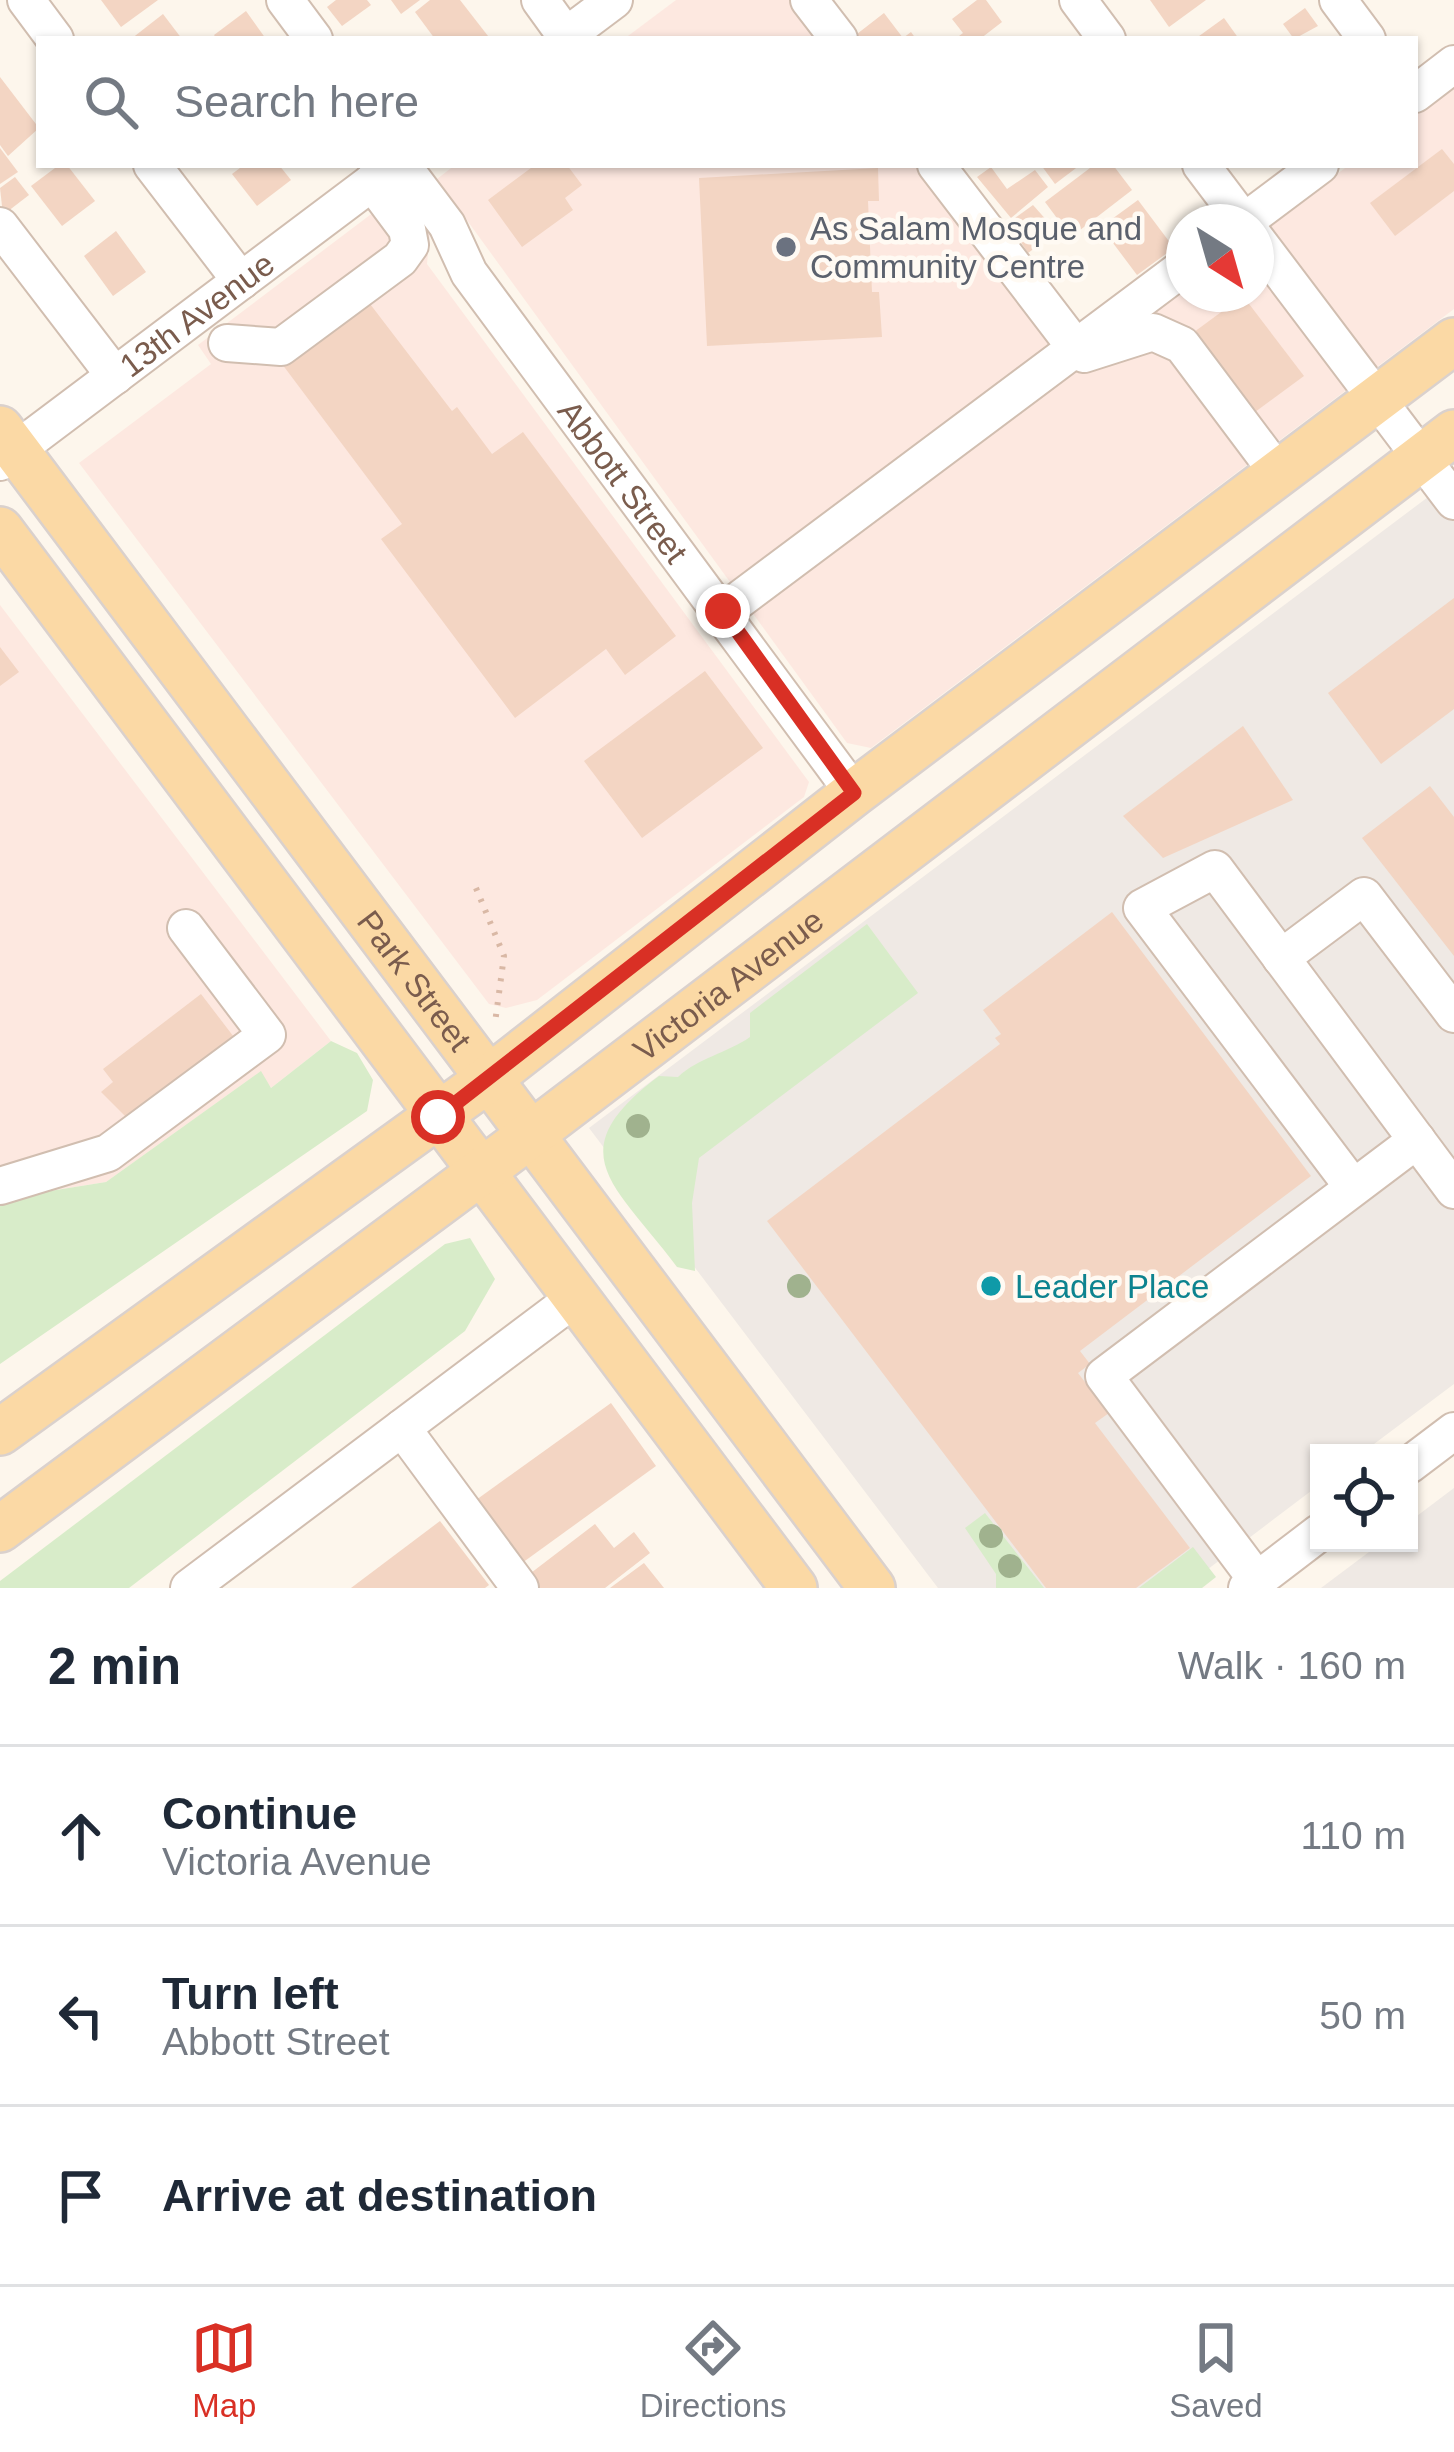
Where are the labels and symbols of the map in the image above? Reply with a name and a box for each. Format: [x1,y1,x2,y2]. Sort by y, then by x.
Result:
north arrow [1166,204,1274,312]
place label: As Salam Mosque and Community Centre [810,210,1142,285]
marker: As Salam Mosque and Community Centre [773,234,799,260]
street label: 13th Avenue [112,244,281,384]
street label: Abbott Street [551,393,695,570]
route end [696,584,750,638]
street label: Victoria Avenue [626,901,830,1069]
street label: Park Street [350,903,479,1057]
route start [411,1090,465,1144]
place label: Leader Place [1015,1268,1209,1305]
marker: Leader Place [978,1273,1004,1299]

